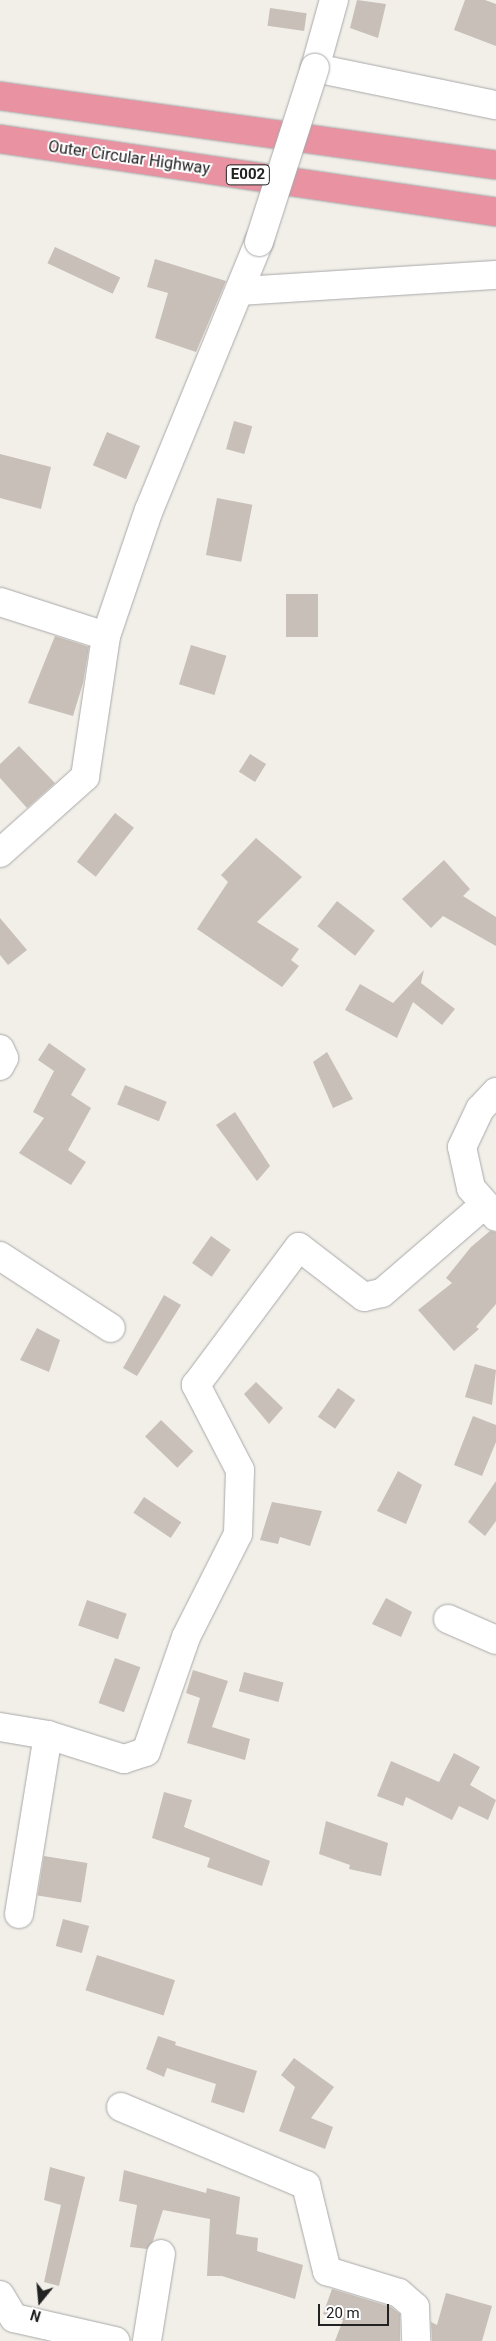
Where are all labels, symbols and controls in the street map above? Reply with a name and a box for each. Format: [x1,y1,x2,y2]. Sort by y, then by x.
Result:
street label: Outer Circular Highway [47,137,211,179]
road number: E002 [226,162,270,188]
north arrow [15,2276,65,2326]
scale bar [321,2294,392,2326]
text: 20 m [326,2304,360,2322]
text: N [29,2306,43,2324]

